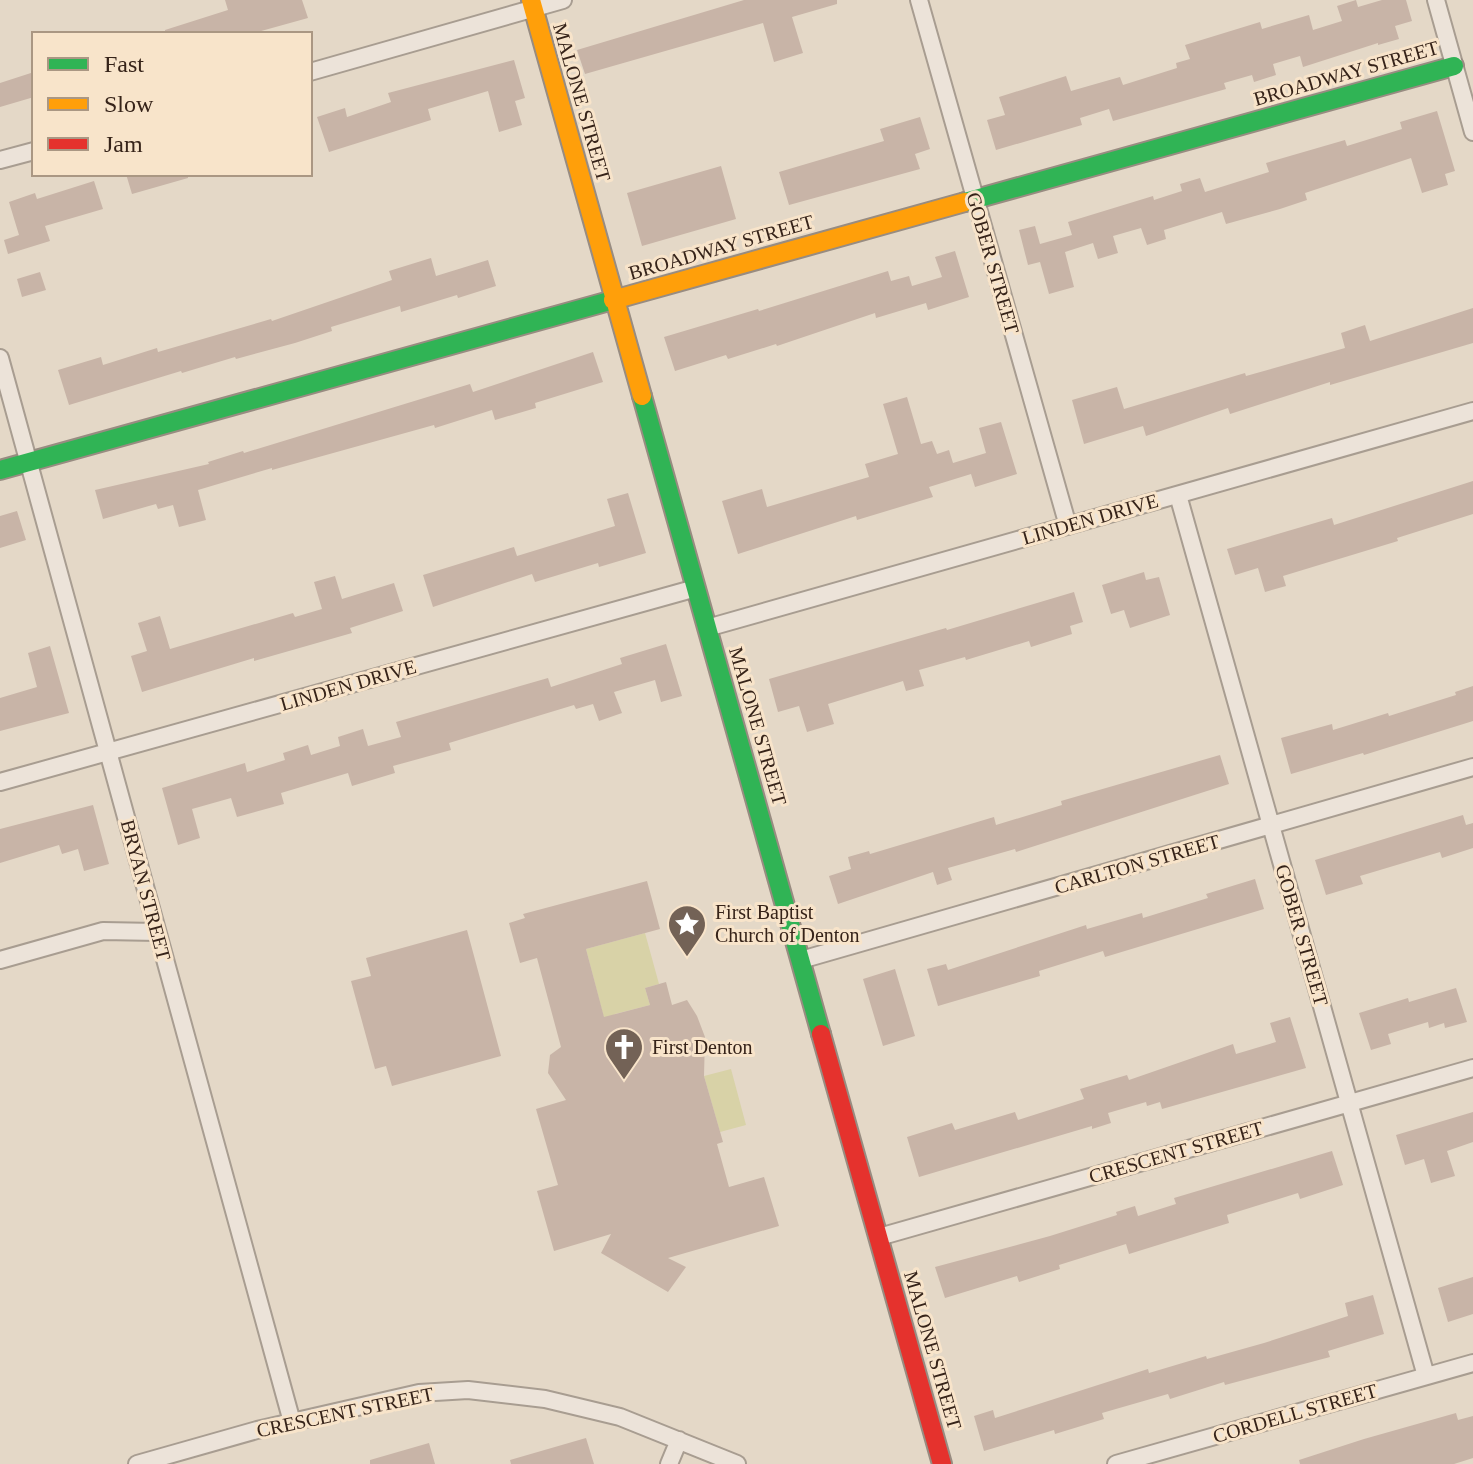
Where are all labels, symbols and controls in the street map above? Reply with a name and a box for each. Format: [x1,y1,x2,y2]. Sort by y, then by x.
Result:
street label: MALONE STREET [549,20,615,184]
legend [32,32,312,176]
street label: BROADWAY STREET [1251,36,1441,110]
text: Fast [104,51,144,77]
text: Slow [104,91,154,117]
text: Jam [104,131,143,157]
street label: GOBER STREET [962,190,1024,336]
street label: BROADWAY STREET [626,210,816,284]
street label: LINDEN DRIVE [1019,489,1161,549]
street label: MALONE STREET [725,644,791,808]
street label: LINDEN DRIVE [277,655,419,715]
street label: BRYAN STREET [117,817,175,963]
street label: CARLTON STREET [1052,830,1222,898]
street label: GOBER STREET [1271,862,1333,1008]
place label: First Baptist Church of Denton [715,901,859,946]
place icon: First Baptist Church of Denton [666,903,708,958]
church icon: First Denton [603,1026,645,1081]
place label: First Denton [652,1036,753,1058]
street label: CRESCENT STREET [1086,1117,1266,1187]
street label: MALONE STREET [900,1268,966,1432]
street label: CORDELL STREET [1210,1379,1380,1447]
street label: CRESCENT STREET [255,1383,435,1441]

